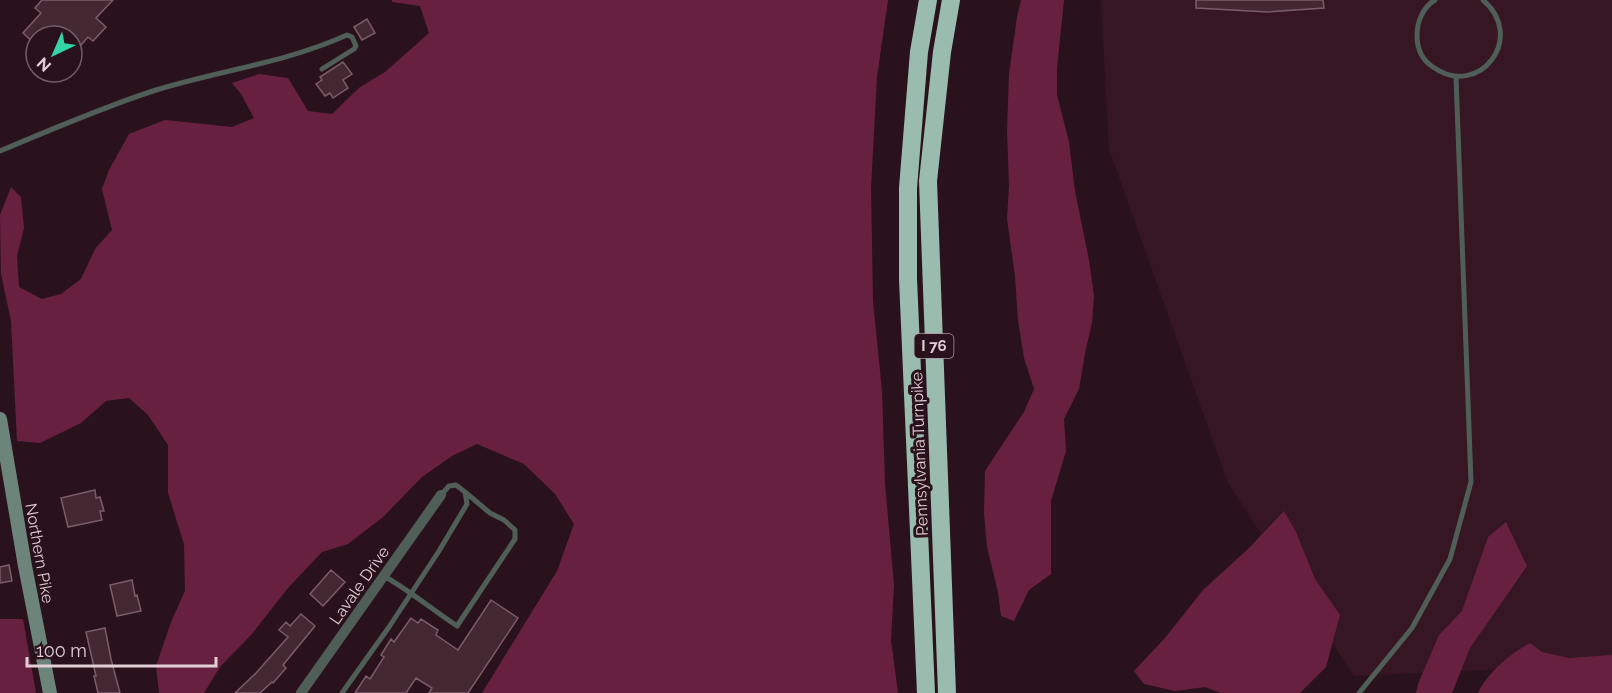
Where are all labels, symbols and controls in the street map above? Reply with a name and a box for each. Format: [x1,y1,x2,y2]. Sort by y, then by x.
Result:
north arrow [24,24,84,84]
text: N [33,53,55,76]
road number: I 76 [914,334,954,358]
street label: Pennsylvania Turnpike [907,372,932,536]
street label: Northern Pike [21,502,58,605]
street label: Lavale Drive [326,543,393,628]
scale bar [27,630,216,668]
text: 100 m [36,640,87,661]

